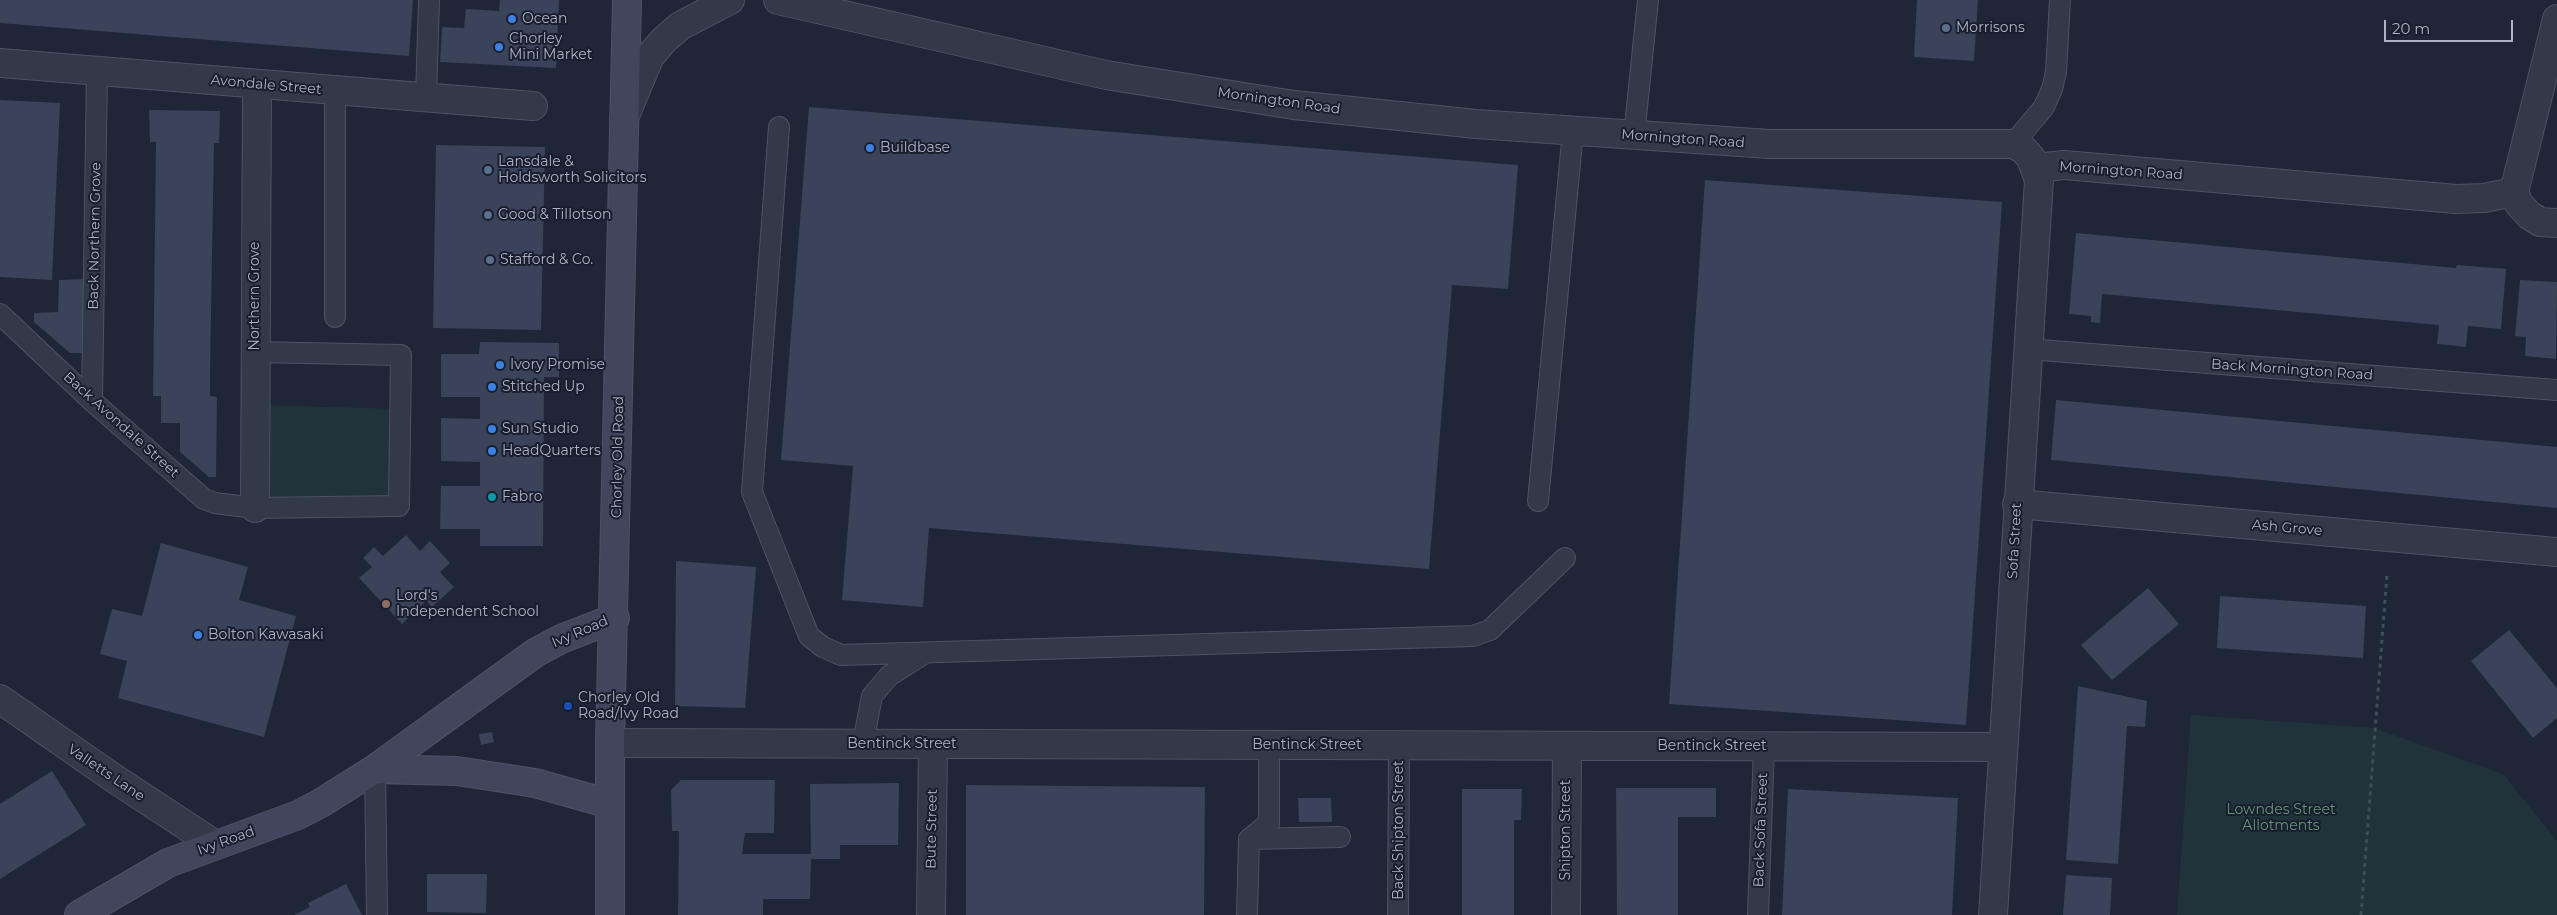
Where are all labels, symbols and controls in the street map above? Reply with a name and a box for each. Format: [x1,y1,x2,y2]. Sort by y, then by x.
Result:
scale bar [2387,10,2516,42]
place label: Ocean [522,11,567,27]
marker: Ocean [506,13,518,25]
text: 20 m [2392,19,2430,38]
place label: Morrisons [1956,20,2025,36]
marker: Morrisons [1940,22,1952,34]
place label: Chorley Mini Market [509,31,592,64]
marker: Chorley Mini Market [493,41,505,53]
street label: Avondale Street [210,72,322,98]
street label: Mornington Road [1216,84,1342,118]
street label: Mornington Road [1621,126,1745,152]
place label: Buildbase [880,140,950,156]
marker: Buildbase [864,142,876,154]
place label: Lansdale & Holdsworth Solicitors [498,154,647,186]
street label: Mornington Road [2059,158,2183,184]
street label: Back Northern Grove [85,162,105,310]
marker: Lansdale & Holdsworth Solicitors [482,164,494,176]
place label: Good & Tillotson [498,207,611,223]
marker: Good & Tillotson [482,209,494,221]
street label: Northern Grove [247,242,263,350]
place label: Stafford & Co. [500,252,593,268]
marker: Stafford & Co. [484,254,496,266]
street label: Back Mornington Road [2210,356,2374,384]
place label: Ivory Promise [510,357,605,373]
marker: Ivory Promise [494,359,506,371]
street label: Back Avondale Street [60,369,182,481]
place label: Stitched Up [502,379,585,395]
marker: Stitched Up [486,381,498,393]
street label: Chorley Old Road [609,396,627,518]
place label: Sun Studio [502,421,579,437]
marker: Sun Studio [486,423,498,435]
place label: HeadQuarters [502,443,601,459]
marker: HeadQuarters [486,445,498,457]
place label: Fabro [502,489,543,505]
marker: Fabro [486,491,498,503]
street label: Sofa Street [2005,502,2025,580]
street label: Ash Grove [2251,517,2323,539]
place label: Lord's Independent School [396,588,539,620]
marker: Lord's Independent School [380,598,392,610]
street label: Ivy Road [549,613,611,651]
place label: Bolton Kawasaki [208,627,324,643]
marker: Bolton Kawasaki [192,629,204,641]
place label: Chorley Old Road/Ivy Road [578,690,679,722]
marker: Chorley Old Road/Ivy Road [562,700,574,712]
street label: Bentinck Street [847,736,957,752]
street label: Bentinck Street [1252,737,1362,753]
street label: Bentinck Street [1657,738,1767,754]
street label: Valletts Lane [64,741,148,805]
street label: Back Shipton Street [1391,760,1407,900]
street label: Back Sofa Street [1751,772,1771,888]
street label: Shipton Street [1558,780,1574,880]
street label: Bute Street [923,789,941,869]
park label: Lowndes Street Allotments [2226,802,2336,834]
street label: Ivy Road [195,823,257,859]

